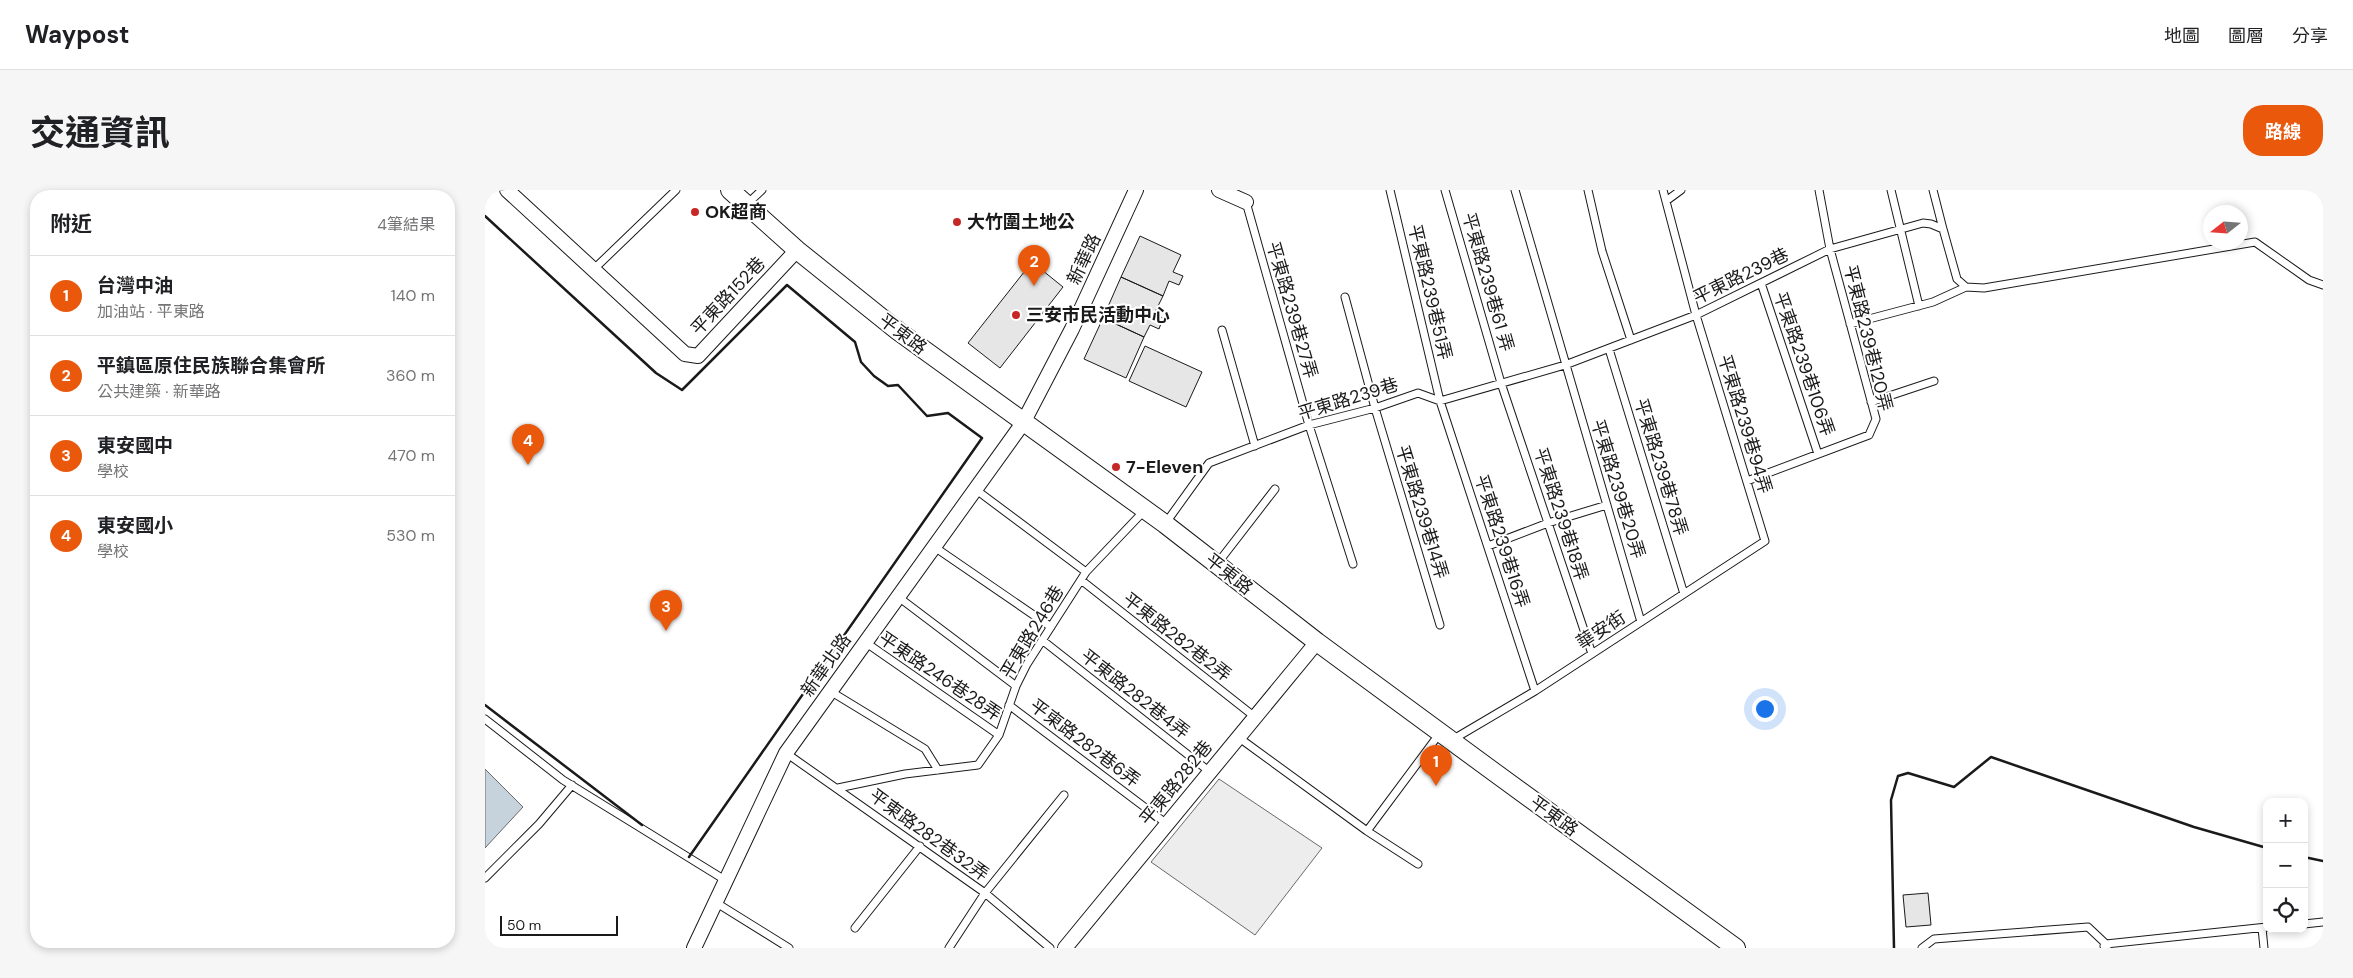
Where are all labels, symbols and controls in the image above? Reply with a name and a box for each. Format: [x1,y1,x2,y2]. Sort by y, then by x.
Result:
text: Waypost [25,19,129,50]
text: 地圖 [2164,24,2200,48]
text: 圖層 [2228,24,2264,48]
text: 分享 [2292,24,2328,48]
button: 路線 [2243,105,2323,156]
text: 交通資訊 [30,110,170,156]
place label: OK超商 [705,200,767,224]
north arrow [2203,205,2248,250]
marker: OK超商 [689,206,701,218]
text: 附近 [50,210,92,238]
place label: 大竹圍土地公 [967,210,1075,234]
street label: 平東路239巷61 弄 [1457,210,1519,354]
text: 4筆結果 [377,214,435,235]
marker: 大竹圍土地公 [951,216,963,228]
street label: 平東路239巷51弄 [1403,222,1457,362]
street label: 新華路 [1062,229,1106,289]
street label: 平東路239巷27弄 [1261,239,1323,381]
street label: 平東路239巷 [1689,242,1793,310]
pin: 2 [1018,245,1050,286]
street label: 平東路152巷 [686,252,770,340]
street label: 平東路239巷120弄 [1838,262,1898,414]
text: 台灣中油 [97,273,173,298]
text: 1 [63,285,69,306]
text: 140 m [391,285,435,306]
street label: 平東路239巷106弄 [1768,289,1840,439]
text: 加油站 · 平東路 [97,301,205,322]
place label: 三安市民活動中心 [1026,303,1170,327]
street label: 平東路 [874,308,932,360]
marker: 三安市民活動中心 [1010,309,1022,321]
street label: 平東路239巷94弄 [1712,352,1778,496]
text: 平鎮區原住民族聯合集會所 [97,353,325,378]
text: 2 [61,365,71,386]
text: 360 m [386,365,435,386]
street label: 平東路239巷 [1295,372,1401,426]
text: 公共建築 · 新華路 [97,381,221,402]
street label: 平東路239巷78弄 [1629,396,1693,538]
street label: 平東路239巷20弄 [1585,416,1651,562]
pin: 4 [512,424,544,465]
text: 東安國中 [97,433,173,458]
street label: 平東路239巷14弄 [1390,442,1454,582]
street label: 平東路239巷18弄 [1528,444,1594,584]
text: 3 [61,445,71,466]
text: 470 m [388,445,435,466]
place label: 7-Eleven [1126,455,1203,479]
text: 學校 [97,461,129,482]
marker: 7-Eleven [1110,461,1122,473]
street label: 平東路239巷16弄 [1469,471,1535,611]
text: 東安國小 [97,513,173,538]
text: 4 [61,525,71,546]
text: 530 m [386,525,435,546]
text: 學校 [97,541,129,562]
street label: 平東路 [1200,548,1258,600]
street label: 平東路246巷 [995,581,1069,683]
street label: 平東路282巷2弄 [1118,587,1236,687]
pin: 3 [650,590,682,631]
street label: 華安街 [1572,605,1630,655]
street label: 平東路246巷28弄 [874,626,1006,726]
street label: 新華北路 [796,629,856,701]
street label: 平東路282巷4弄 [1076,644,1194,744]
street label: 平東路282巷6弄 [1025,694,1145,792]
your location [1752,696,1778,722]
street label: 平東路282巷 [1134,735,1218,831]
pin: 1 [1420,745,1452,786]
street label: 平東路282巷32弄 [864,784,994,886]
street label: 平東路 [1525,790,1583,842]
map controls [2263,798,2308,933]
button: + [2263,798,2308,843]
button: − [2263,843,2308,888]
button: locate [2263,888,2308,933]
scale bar [500,913,617,936]
text: 50 m [507,916,541,934]

